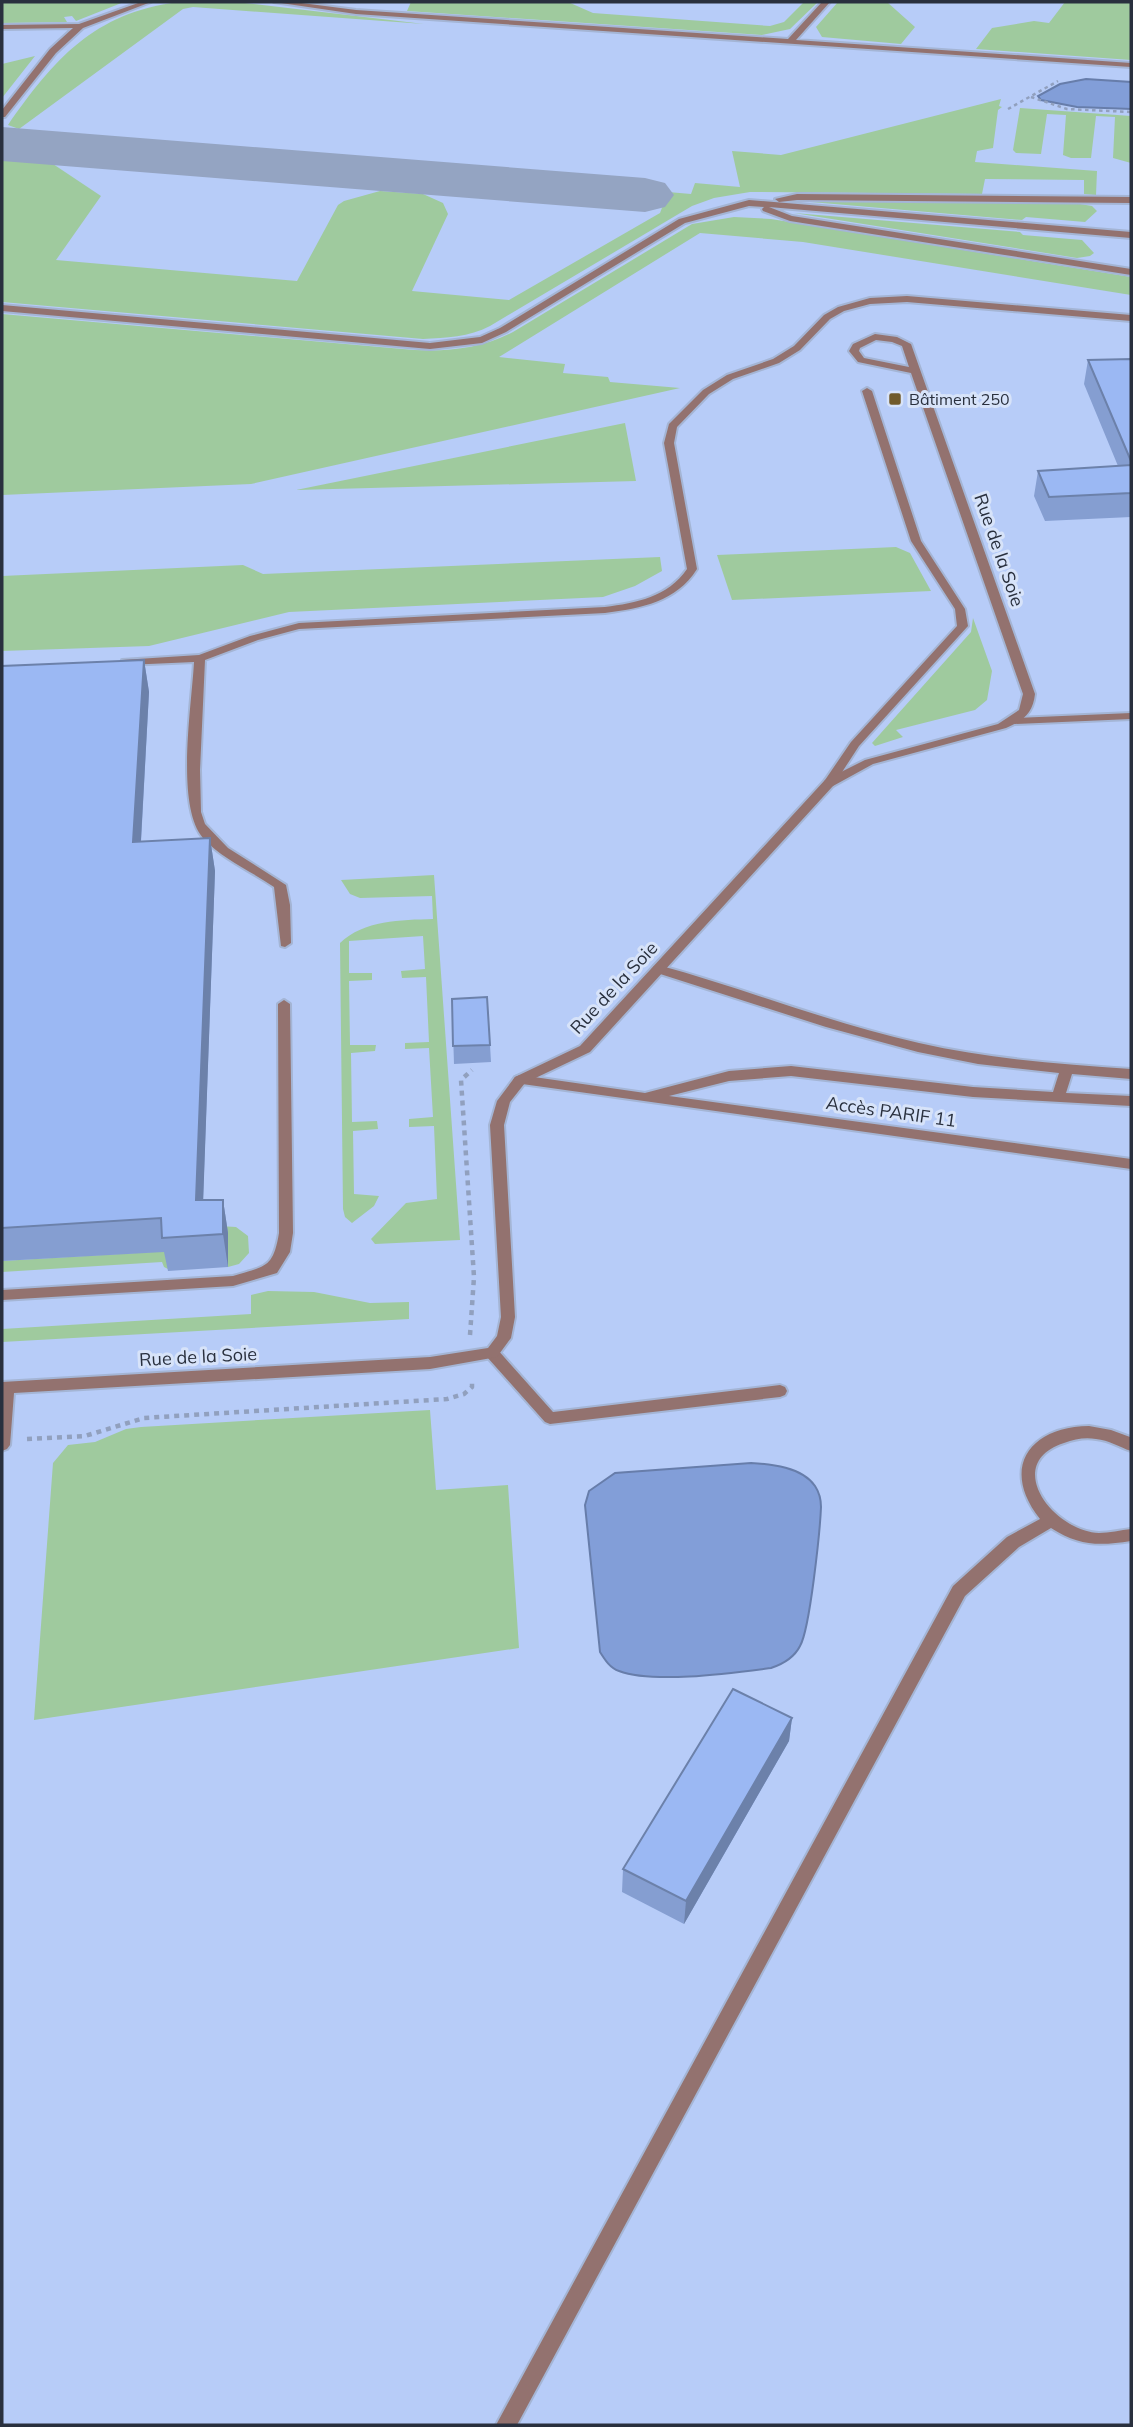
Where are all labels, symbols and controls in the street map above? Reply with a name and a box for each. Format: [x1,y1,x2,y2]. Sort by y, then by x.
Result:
place label: Bâtiment 250 [909,389,1010,409]
marker: Bâtiment 250 [887,391,903,407]
street label: Rue de la Soie [969,490,1030,609]
street label: Rue de la Soie [565,937,662,1039]
street label: Accès PARIF 11 [824,1091,958,1132]
street label: Rue de la Soie [138,1342,257,1371]

